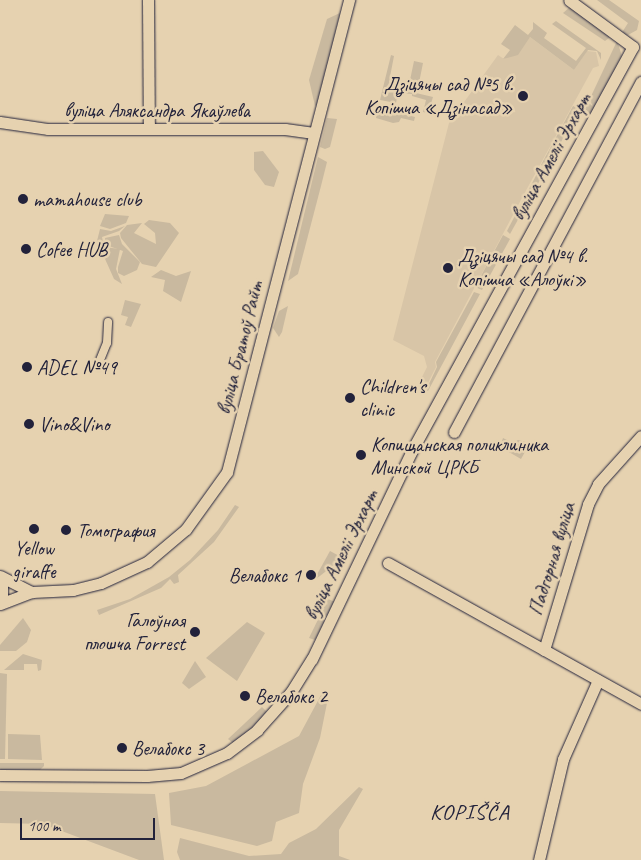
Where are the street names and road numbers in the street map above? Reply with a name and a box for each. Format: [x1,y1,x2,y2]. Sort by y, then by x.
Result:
street label: вуліца Амеліі Эрхарт [507,90,595,224]
street label: вуліца Аляксандра Якаўлева [63,98,251,122]
street label: вуліца Братоў Райт [212,278,268,418]
street label: вуліца Амеліі Эрхарт [300,487,382,623]
street label: Падгорная вуліца [524,500,580,618]

